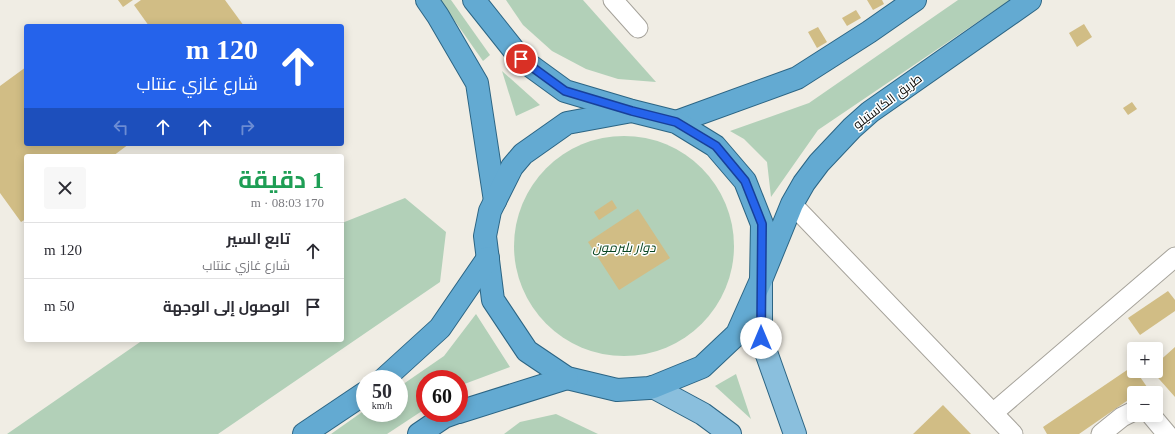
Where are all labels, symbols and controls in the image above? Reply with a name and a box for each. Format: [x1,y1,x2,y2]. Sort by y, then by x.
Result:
text: 120 m [186,34,258,65]
icon: ahead [272,40,324,92]
pin [504,42,538,76]
icon: arrive [510,48,532,70]
street label: طريق الكاستيلو [850,71,925,132]
text: شارع غازي عنتاب [137,74,258,94]
icon: left [110,116,132,138]
icon: ahead [152,116,174,138]
icon: ahead [194,116,216,138]
icon: right [236,116,258,138]
button: close [44,167,86,209]
text: 1 دقيقة [238,167,324,193]
text: 170 m · 08:03 [251,195,324,210]
text: تابع السير [227,231,290,247]
icon: ahead [302,240,324,262]
park label: دوار بليرمون [592,240,656,256]
text: 120 m [44,242,82,258]
text: شارع غازي عنتاب [202,258,290,273]
icon: arrive [302,296,324,318]
text: 50 m [44,298,74,314]
text: الوصول إلى الوجهة [163,299,290,315]
position arrow [740,317,782,359]
map controls [1127,342,1163,422]
button: + [1127,342,1163,378]
speed limit sign: 60 [416,370,468,422]
text: 50 [372,380,392,402]
button: − [1127,386,1163,422]
text: km/h [372,400,392,411]

